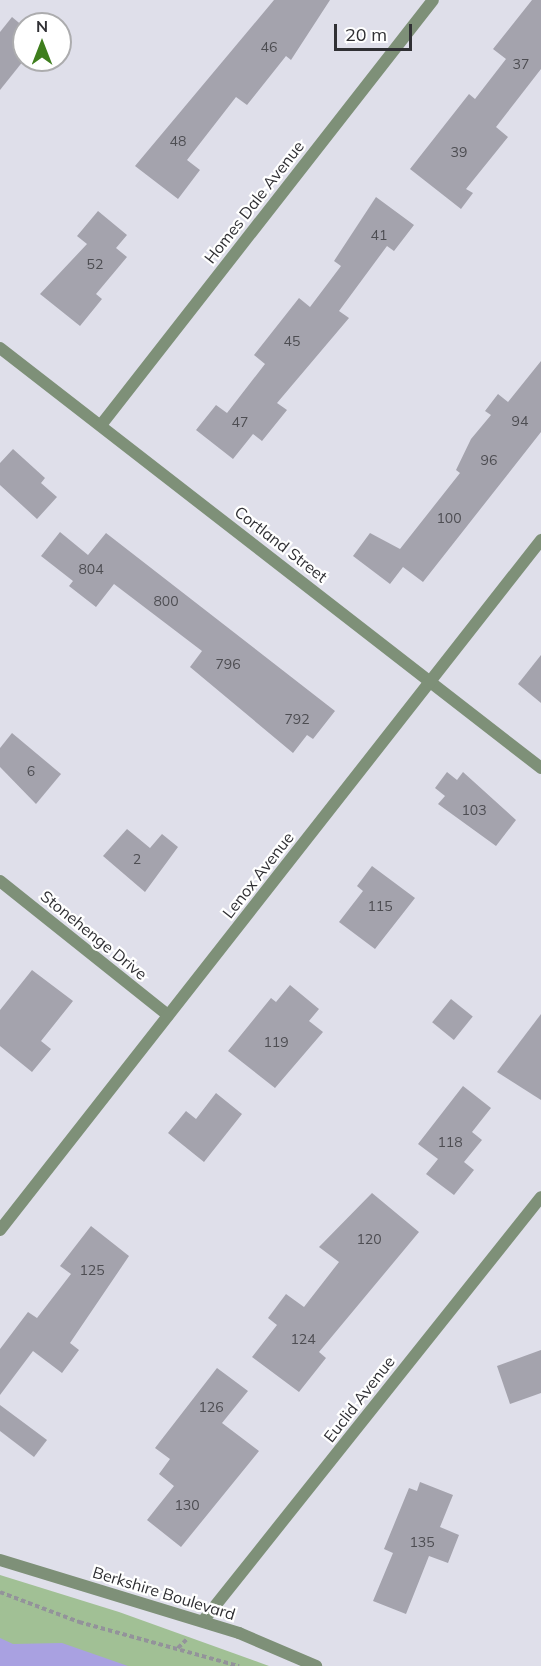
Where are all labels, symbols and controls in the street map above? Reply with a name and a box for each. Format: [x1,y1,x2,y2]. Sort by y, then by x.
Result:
north arrow [12,12,72,72]
scale bar [337,12,415,50]
text: N [36,16,48,36]
text: 20 m [345,23,387,46]
house number: 46 [261,39,277,55]
house number: 37 [513,56,529,72]
house number: 48 [170,133,186,149]
street label: Homes Dale Avenue [200,137,308,267]
house number: 39 [451,144,467,160]
house number: 41 [371,227,387,243]
house number: 52 [87,256,103,272]
house number: 45 [284,333,300,349]
house number: 94 [512,413,528,429]
house number: 47 [232,414,248,430]
house number: 96 [481,452,497,468]
street label: Cortland Street [231,502,331,586]
house number: 100 [436,510,462,526]
house number: 804 [78,561,104,577]
house number: 800 [153,593,179,609]
house number: 796 [215,656,241,672]
house number: 792 [284,711,310,727]
house number: 6 [27,763,35,779]
house number: 103 [461,802,487,818]
street label: Lenox Avenue [218,828,298,922]
house number: 2 [133,851,141,867]
street label: Stonehenge Drive [37,886,151,984]
house number: 115 [367,898,393,914]
house number: 119 [263,1034,289,1050]
house number: 118 [437,1134,463,1150]
house number: 120 [356,1231,382,1247]
house number: 125 [79,1262,105,1278]
house number: 124 [290,1331,316,1347]
street label: Euclid Avenue [320,1352,398,1446]
house number: 126 [198,1399,224,1415]
house number: 130 [174,1497,200,1513]
house number: 135 [409,1534,435,1550]
street label: Berkshire Boulevard [90,1562,238,1624]

